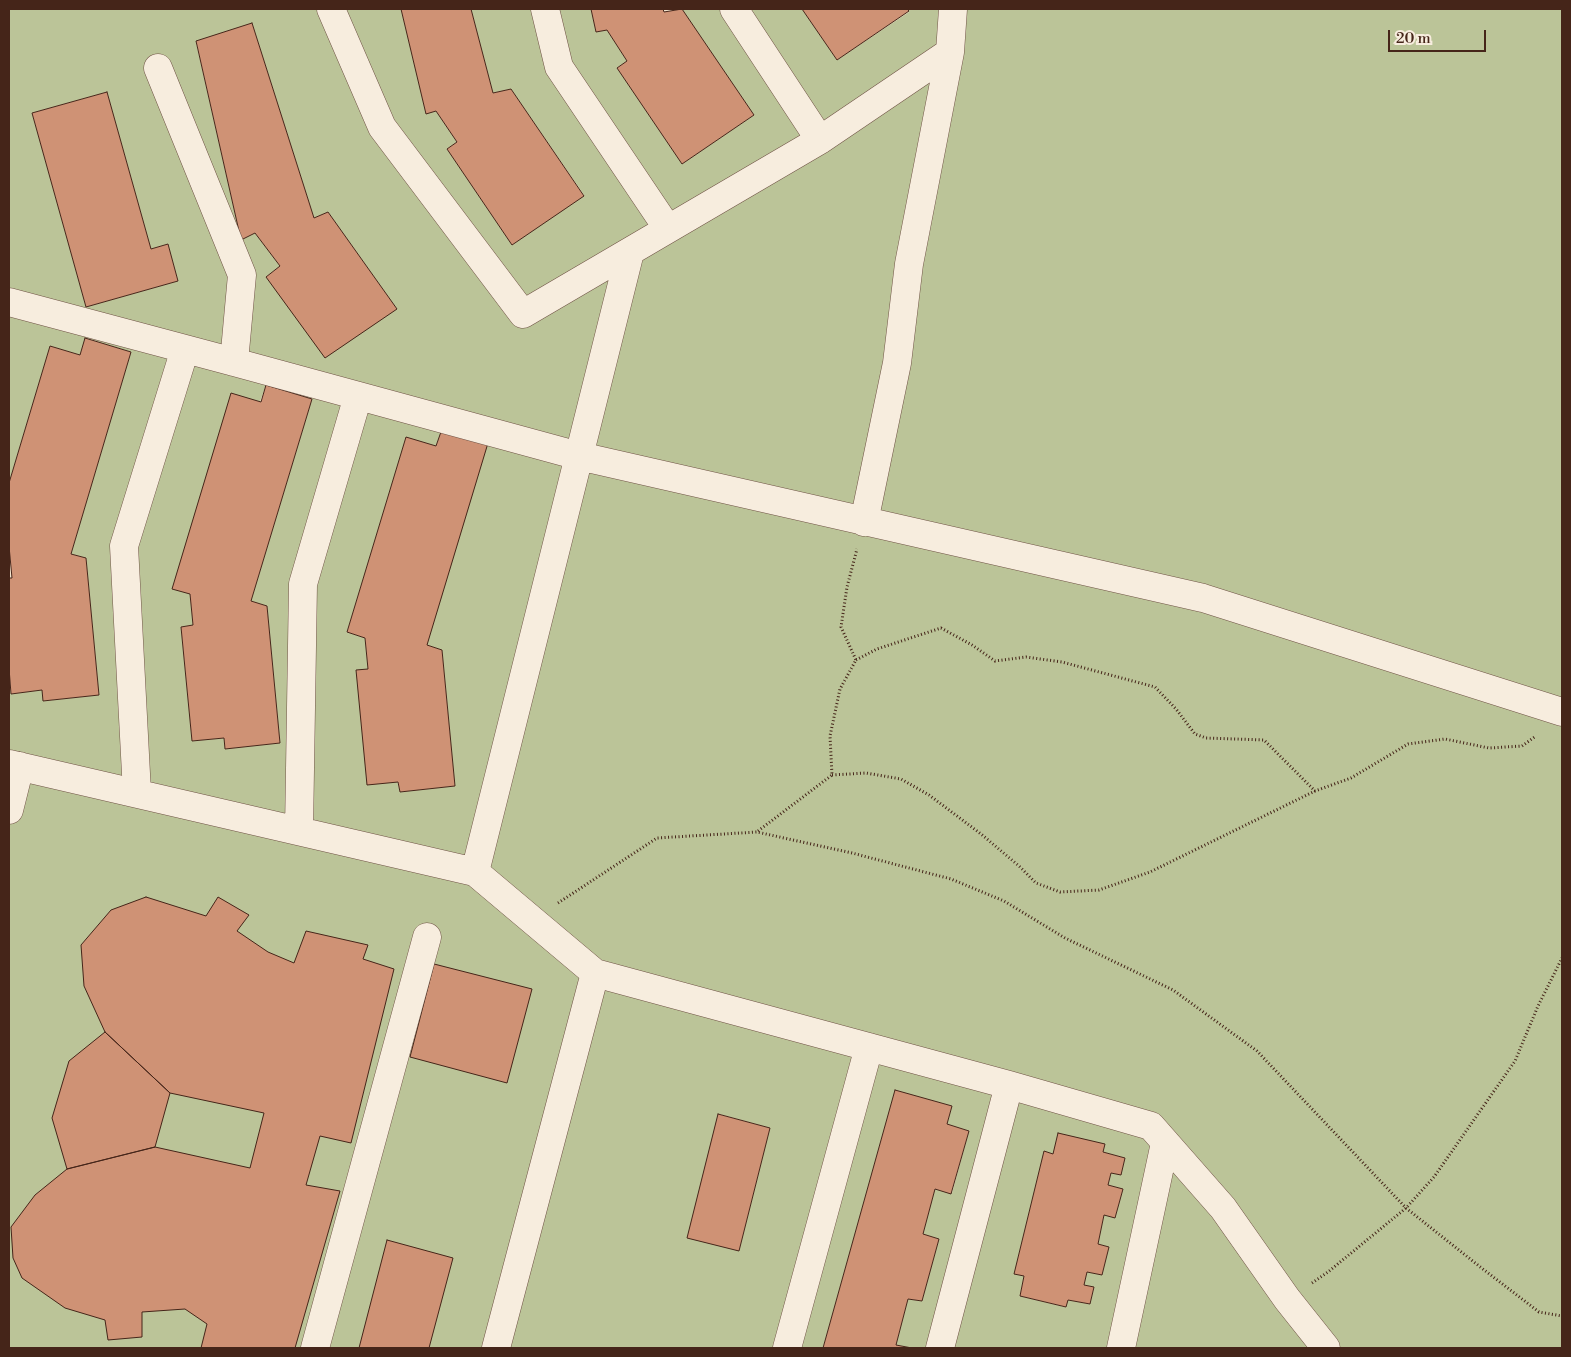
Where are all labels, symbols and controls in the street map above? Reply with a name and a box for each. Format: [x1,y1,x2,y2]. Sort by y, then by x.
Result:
scale bar [1391,20,1488,52]
text: 20 m [1396,29,1431,48]

